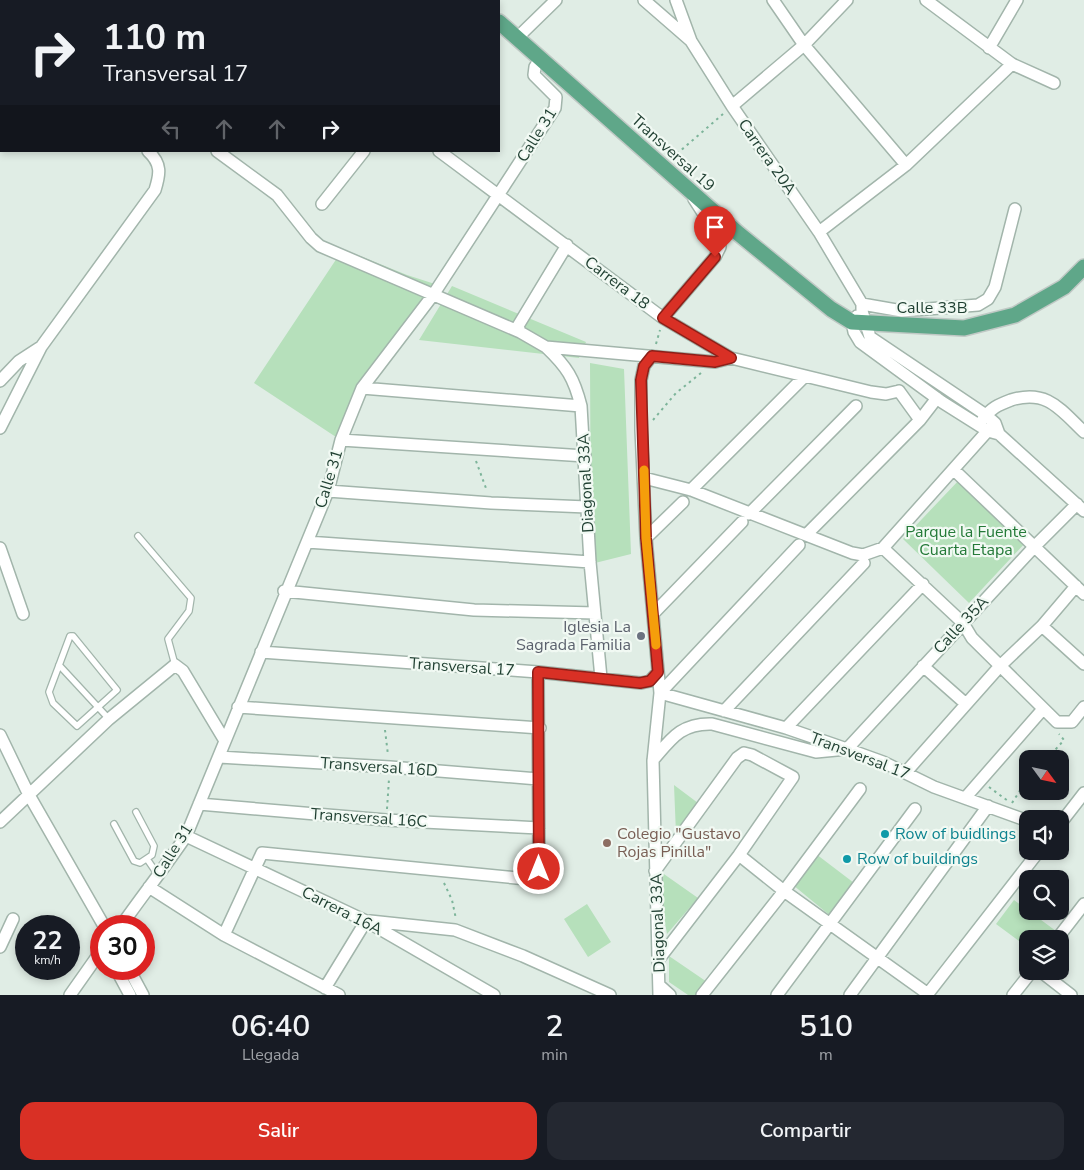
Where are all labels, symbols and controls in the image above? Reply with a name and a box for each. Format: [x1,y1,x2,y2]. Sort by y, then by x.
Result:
text: 110 m [103,14,206,61]
icon: right [20,20,85,85]
text: Transversal 17 [103,59,248,89]
street label: Calle 31 [512,104,562,166]
street label: Transversal 19 [626,109,720,197]
icon: left [157,115,185,143]
icon: ahead [210,115,238,143]
icon: ahead [263,115,291,143]
icon: right [316,115,344,143]
street label: Carrera 20A [733,115,801,200]
pin [694,206,736,257]
icon: arrive [701,213,729,241]
street label: Carrera 18 [580,251,654,315]
street label: Calle 33B [896,297,968,319]
street label: Diagonal 33A [572,432,600,533]
street label: Calle 31 [310,447,348,511]
park label: Parque la Fuente Cuarta Etapa [905,521,1027,561]
street label: Calle 35A [928,591,994,659]
place label: Iglesia La Sagrada Familia [516,616,631,656]
marker: Iglesia La Sagrada Familia [635,630,647,642]
street label: Transversal 17 [409,652,515,682]
street label: Transversal 17 [807,727,913,785]
north arrow [1019,750,1069,800]
map controls [1019,750,1069,980]
street label: Transversal 16D [320,752,438,782]
street label: Transversal 16C [310,803,428,833]
button: sound [1019,810,1069,860]
street label: Calle 31 [148,820,198,882]
place label: Colegio "Gustavo Rojas Pinilla" [617,823,741,863]
place label: Row of buidlings [895,823,1016,845]
marker: Row of buidlings [879,828,891,840]
marker: Colegio "Gustavo Rojas Pinilla" [601,837,613,849]
position arrow [512,842,564,894]
place label: Row of buildings [857,848,978,870]
marker: Row of buildings [841,853,853,865]
button: search [1019,870,1069,920]
street label: Diagonal 33A [645,873,671,973]
street label: Carrera 16A [298,881,386,941]
speed limit sign: 30 [90,915,155,980]
text: 22 [32,924,63,958]
button: layers [1019,930,1069,980]
text: km/h [34,952,61,968]
text: 06:40 [231,1006,310,1047]
text: 2 [546,1006,564,1047]
text: 510 [799,1006,853,1047]
text: Llegada [242,1044,299,1066]
text: min [541,1044,568,1066]
text: m [819,1044,833,1066]
button: Salir [20,1102,537,1160]
button: Compartir [547,1102,1064,1160]

